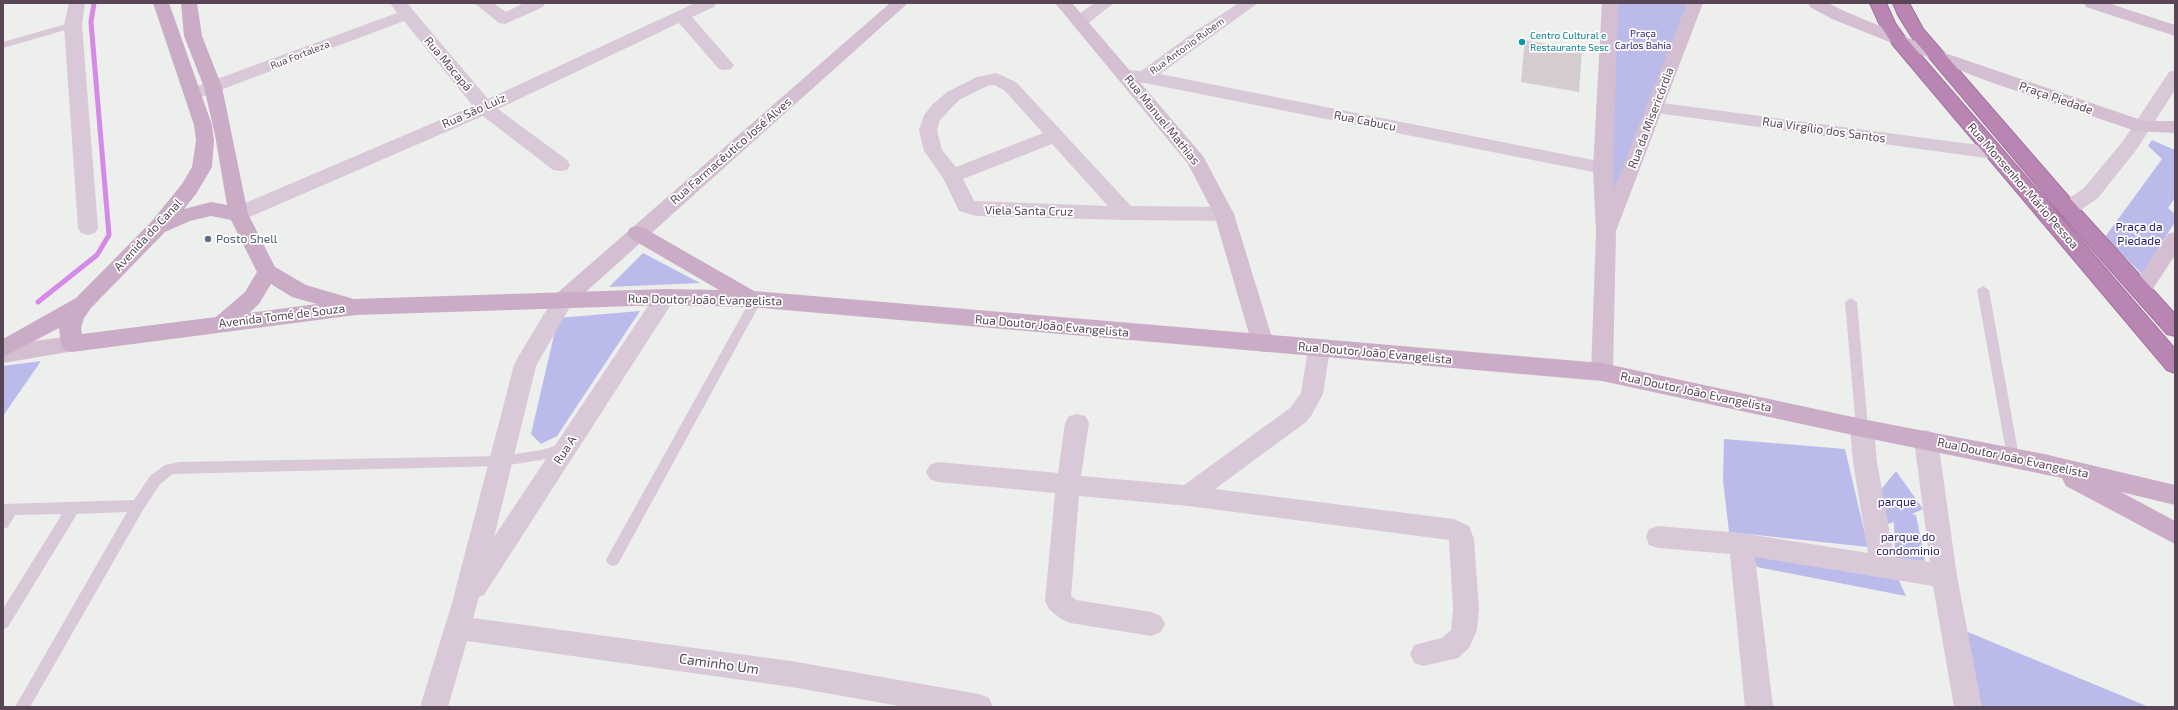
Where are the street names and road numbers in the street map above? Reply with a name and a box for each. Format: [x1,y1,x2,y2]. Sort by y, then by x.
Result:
street label: Rua Antonio Rubem [1147,15,1227,77]
street label: Rua Macapá [421,34,475,94]
street label: Rua Fortaleza [269,38,331,72]
street label: Rua da Misericórdia [1625,65,1677,171]
street label: Rua Manuel Mathias [1121,72,1203,168]
street label: Praça Piedade [2017,79,2095,117]
street label: Rua São Luiz [440,91,508,131]
street label: Rua Farmacêutico José Alves [667,94,795,208]
street label: Rua Cabucu [1333,108,1397,134]
street label: Rua Virgílio dos Santos [1761,114,1887,146]
street label: Rua Monsenhor Mário Pessoa [1964,120,2082,252]
street label: Avenida do Canal [111,196,185,274]
street label: Viela Santa Cruz [985,203,1073,219]
street label: Rua Doutor João Evangelista [628,291,782,309]
street label: Avenida Tomé de Souza [218,301,346,331]
street label: Rua Doutor João Evangelista [974,312,1130,340]
street label: Rua Doutor João Evangelista [1297,339,1453,367]
street label: Rua Doutor João Evangelista [1619,369,1773,415]
street label: Rua A [551,433,579,467]
street label: Rua Doutor João Evangelista [1936,435,2090,481]
street label: Caminho Um [678,650,760,678]

